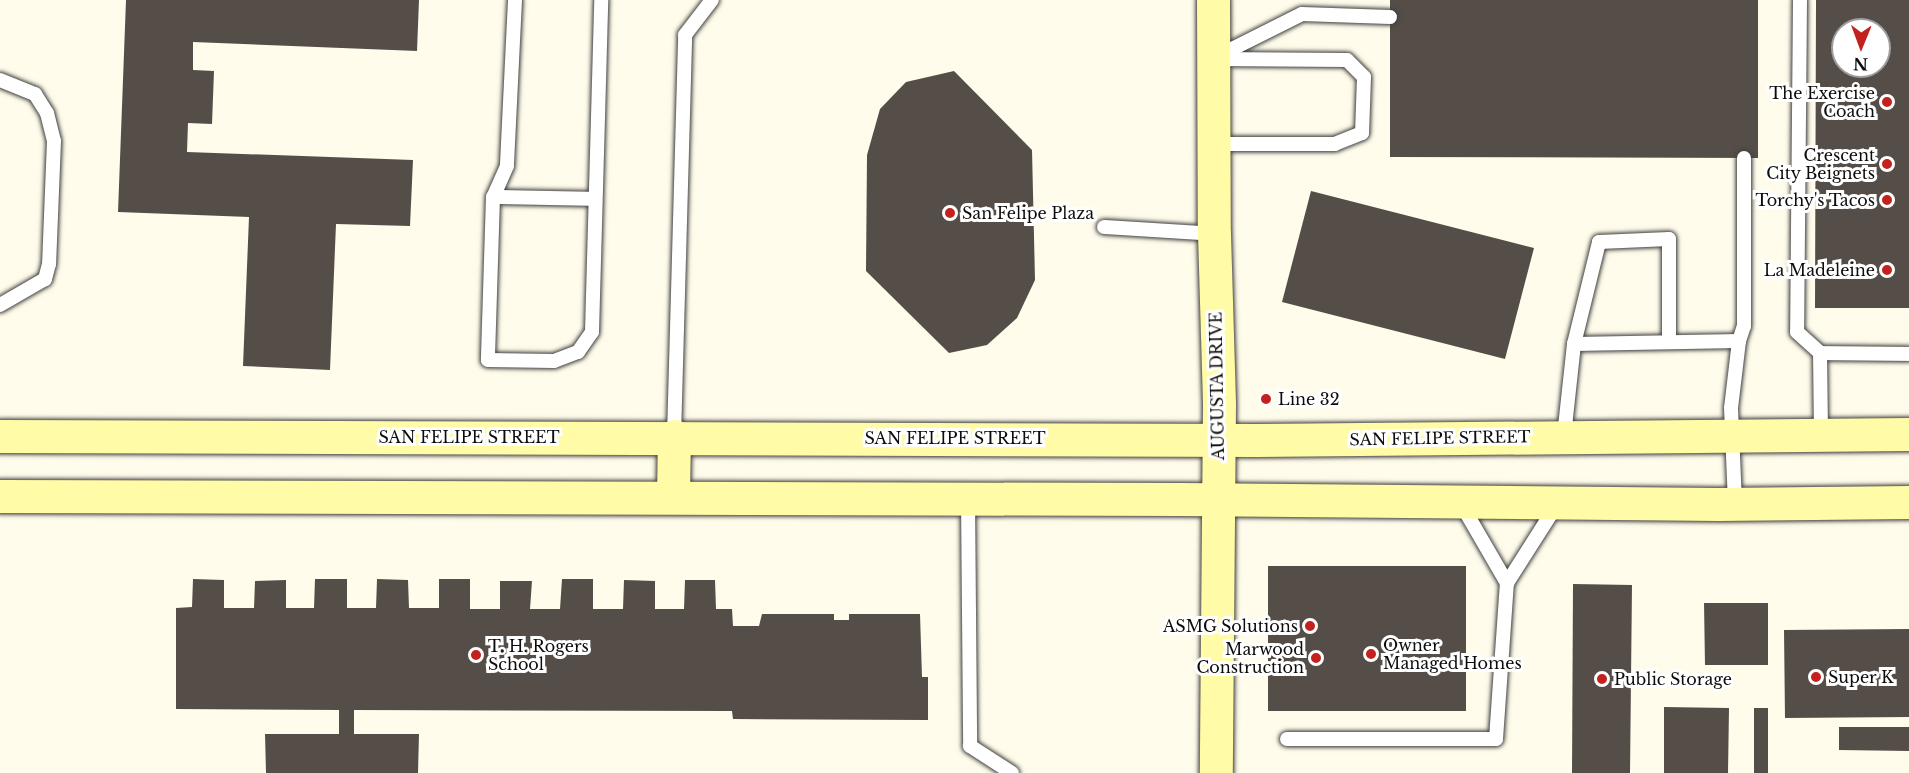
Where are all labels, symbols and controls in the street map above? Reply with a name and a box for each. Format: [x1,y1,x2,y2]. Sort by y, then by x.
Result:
north arrow [1831,18,1891,78]
text: N [1853,54,1868,74]
place label: The Exercise Coach [1769,83,1875,121]
marker: The Exercise Coach [1880,95,1894,109]
place label: Crescent City Beignets [1766,145,1875,183]
marker: Crescent City Beignets [1880,157,1894,171]
place label: Torchy's Tacos [1755,190,1875,210]
marker: Torchy's Tacos [1880,193,1894,207]
place label: San Felipe Plaza [962,203,1094,223]
marker: San Felipe Plaza [943,206,957,220]
place label: La Madeleine [1764,260,1875,280]
marker: La Madeleine [1880,263,1894,277]
street label: AUGUSTA DRIVE [1206,311,1228,461]
place label: Line 32 [1278,389,1340,409]
marker: Line 32 [1259,392,1273,406]
street label: SAN FELIPE STREET [378,427,560,447]
street label: SAN FELIPE STREET [1349,427,1531,449]
street label: SAN FELIPE STREET [864,428,1046,448]
place label: ASMG Solutions [1163,616,1298,636]
marker: ASMG Solutions [1303,619,1317,633]
place label: Owner Managed Homes [1383,635,1522,673]
place label: T. H. Rogers School [488,636,589,674]
place label: Marwood Construction [1196,639,1304,677]
marker: Owner Managed Homes [1364,647,1378,661]
marker: T. H. Rogers School [469,648,483,662]
marker: Marwood Construction [1309,651,1323,665]
place label: Super K [1828,667,1894,687]
place label: Public Storage [1614,669,1732,689]
marker: Super K [1809,670,1823,684]
marker: Public Storage [1595,672,1609,686]

